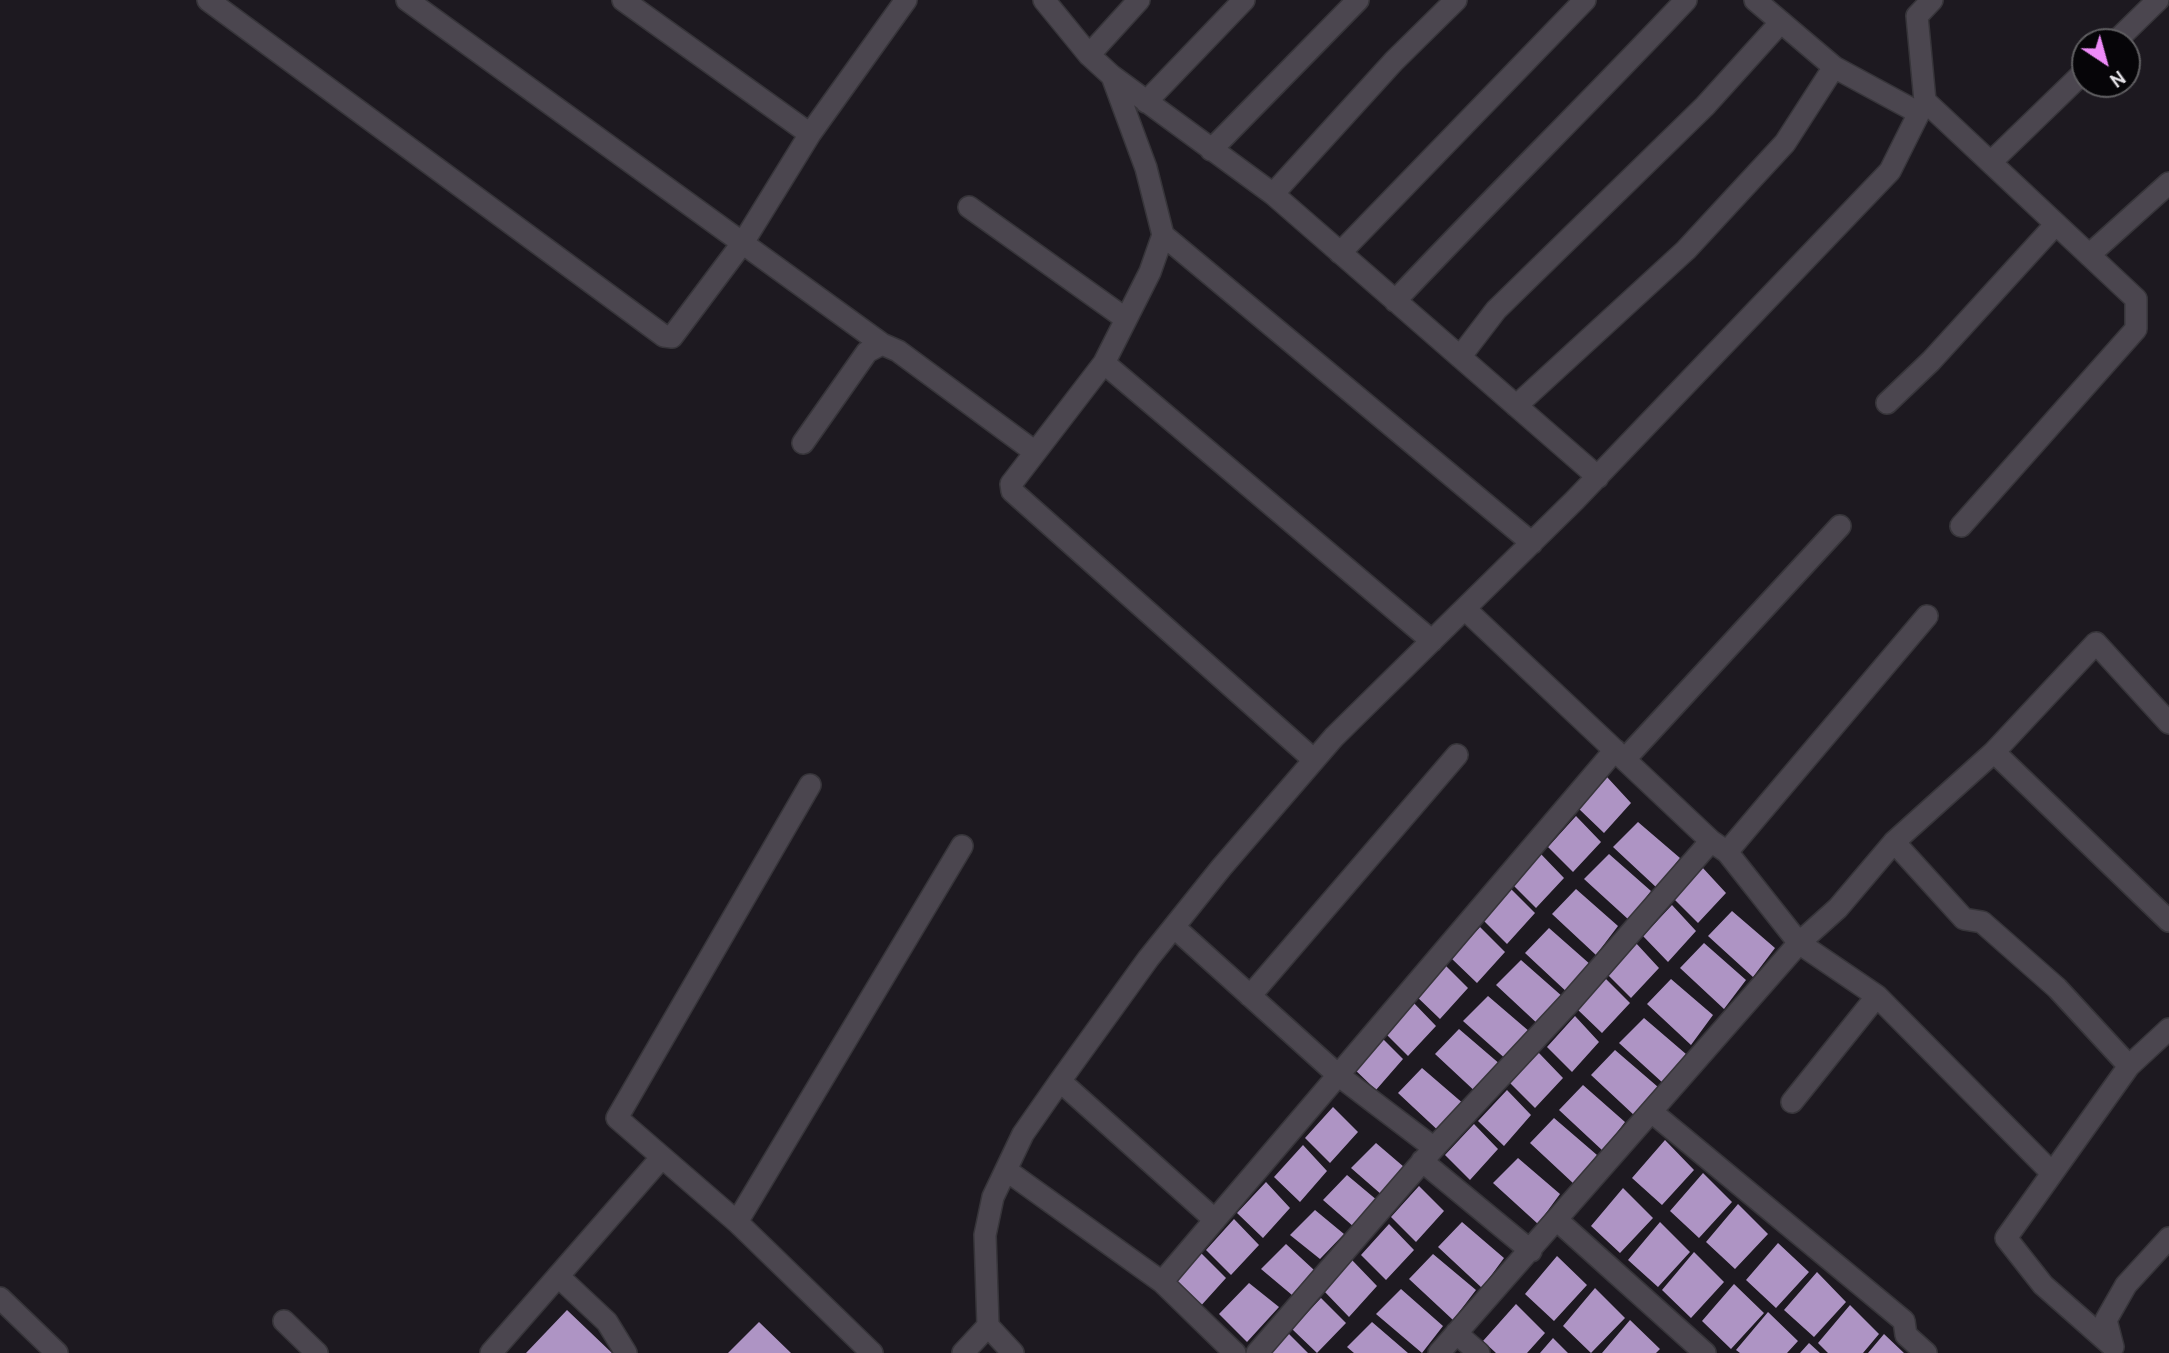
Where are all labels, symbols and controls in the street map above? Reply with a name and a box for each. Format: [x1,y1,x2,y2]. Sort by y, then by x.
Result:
north arrow [2071,28,2141,98]
text: N [2105,66,2130,92]

